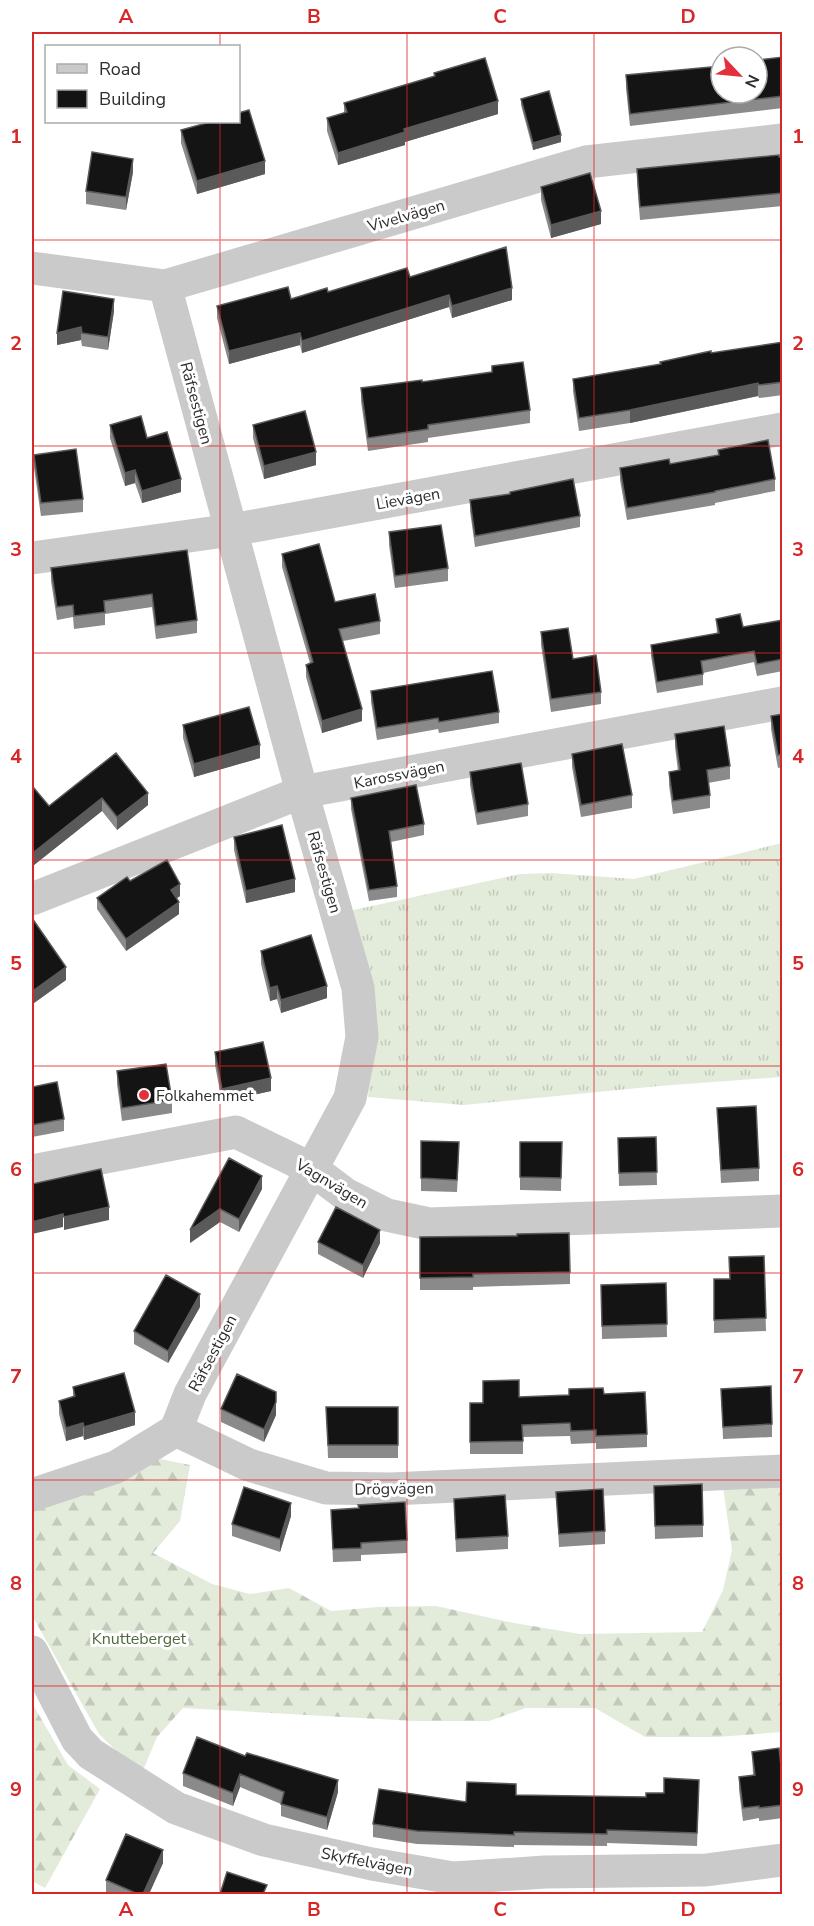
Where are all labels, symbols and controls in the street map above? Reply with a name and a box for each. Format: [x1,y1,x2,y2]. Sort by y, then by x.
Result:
text: A [119,3,134,30]
text: B [307,3,321,30]
text: C [493,3,507,30]
text: D [680,3,696,30]
legend [45,45,240,123]
north arrow [709,45,769,105]
text: Road [99,57,141,81]
text: N [739,71,764,91]
text: Building [99,87,166,111]
text: 1 [10,123,22,150]
text: 1 [792,123,804,150]
street label: Vivelvägen [364,194,448,238]
text: 2 [10,330,22,357]
text: 2 [792,330,804,357]
street label: Räfsestigen [174,360,218,447]
street label: Lievägen [375,483,442,515]
text: 3 [10,536,22,563]
text: 3 [792,536,804,563]
text: 4 [10,743,22,770]
text: 4 [792,743,804,770]
street label: Karossvägen [352,755,446,795]
street label: Räfsestigen [302,829,346,916]
text: 5 [10,950,22,977]
text: 5 [792,950,804,977]
place label: Folkahemmet [156,1085,254,1107]
marker: Folkahemmet [137,1088,151,1102]
street label: Vagnvägen [290,1153,372,1214]
text: 6 [10,1156,22,1183]
text: 6 [792,1156,804,1183]
street label: Räfsestigen [183,1311,242,1396]
text: 7 [10,1363,22,1390]
text: 7 [792,1363,804,1390]
street label: Drögvägen [354,1477,434,1501]
text: 8 [10,1570,22,1597]
text: 8 [792,1570,804,1597]
park label: Knutteberget [92,1628,187,1650]
text: 9 [10,1776,22,1803]
text: 9 [792,1776,804,1803]
street label: Skyffelvägen [319,1842,414,1882]
text: A [119,1896,134,1923]
text: B [307,1896,321,1923]
text: C [493,1896,507,1923]
text: D [680,1896,696,1923]

